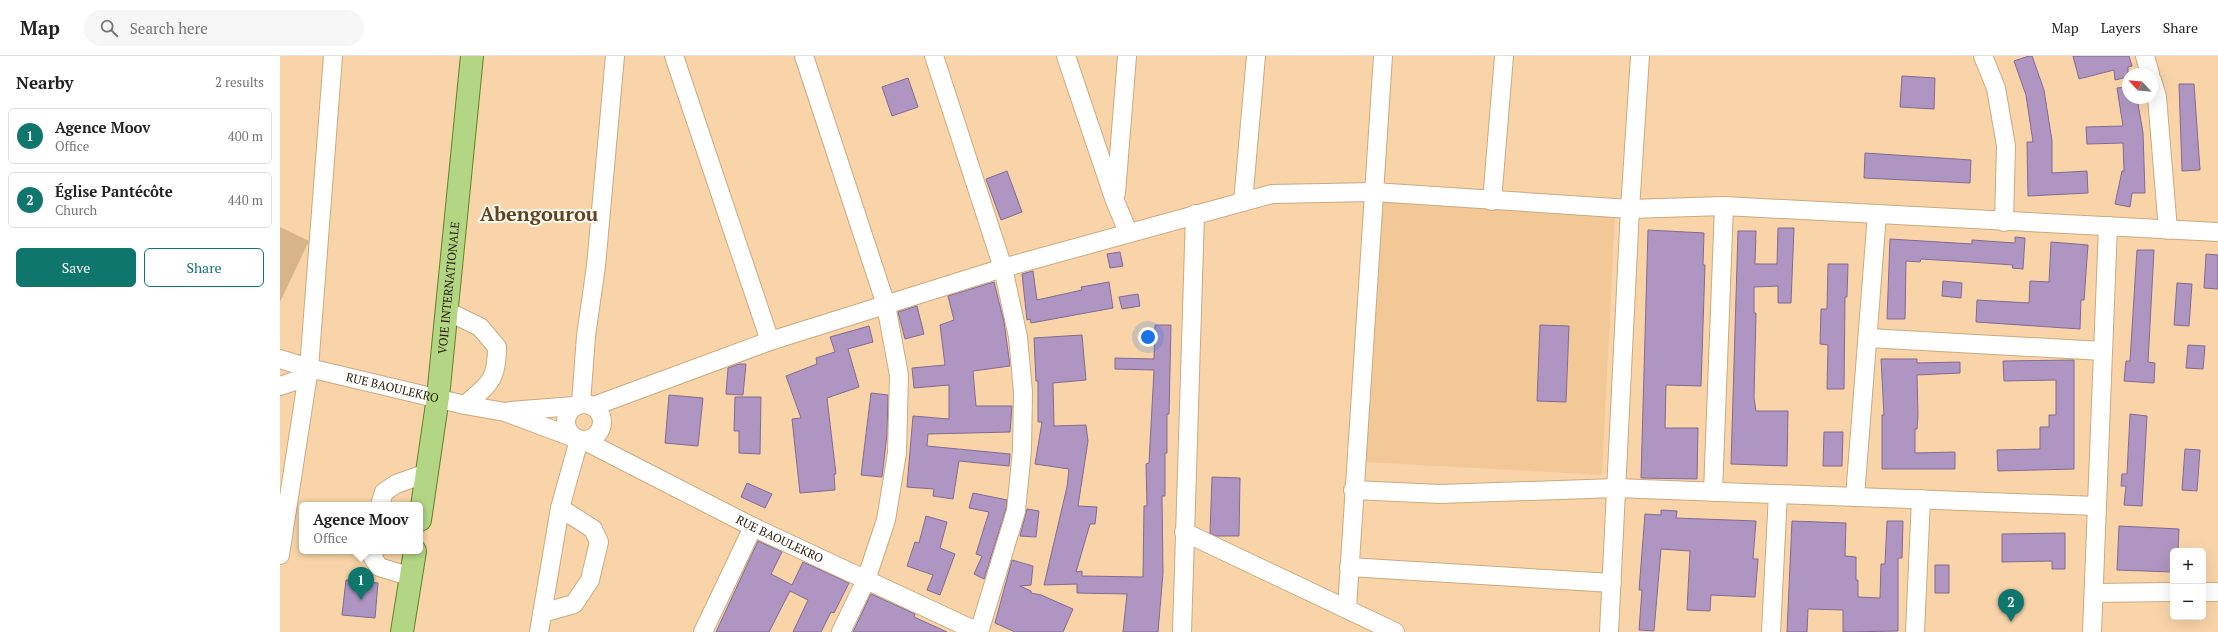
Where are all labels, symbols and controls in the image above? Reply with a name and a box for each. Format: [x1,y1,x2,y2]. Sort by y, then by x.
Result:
search box [84,10,364,46]
text: Map [20,15,60,40]
icon: search [98,17,120,39]
text: Search here [130,18,208,38]
text: Map [2052,18,2079,37]
text: Layers [2101,18,2141,37]
text: Share [2163,18,2198,37]
north arrow [2122,68,2158,104]
text: Nearby [16,71,74,94]
text: 2 results [215,73,264,91]
text: Agence Moov [55,117,150,137]
text: 1 [26,127,34,145]
text: 400 m [228,127,263,145]
text: Office [55,137,89,155]
text: Église Pantécôte [55,181,173,201]
text: 2 [26,191,34,209]
text: 440 m [228,191,263,209]
district label: Abengourou [480,200,599,227]
text: Church [55,201,97,219]
street label: VOIE INTERNATIONALE [434,221,462,355]
button: Save [16,248,136,287]
button: Share [144,248,264,287]
your location [1138,327,1158,347]
street label: RUE BAOULEKRO [344,369,441,406]
popup [299,502,423,554]
text: Agence Moov [313,509,409,529]
street label: RUE BAOULEKRO [734,512,826,566]
text: Office [313,529,348,547]
map controls [2170,548,2206,620]
button: + [2170,548,2206,584]
pin: 1 [348,567,374,600]
button: − [2170,584,2206,620]
pin: 2 [1998,589,2024,622]

